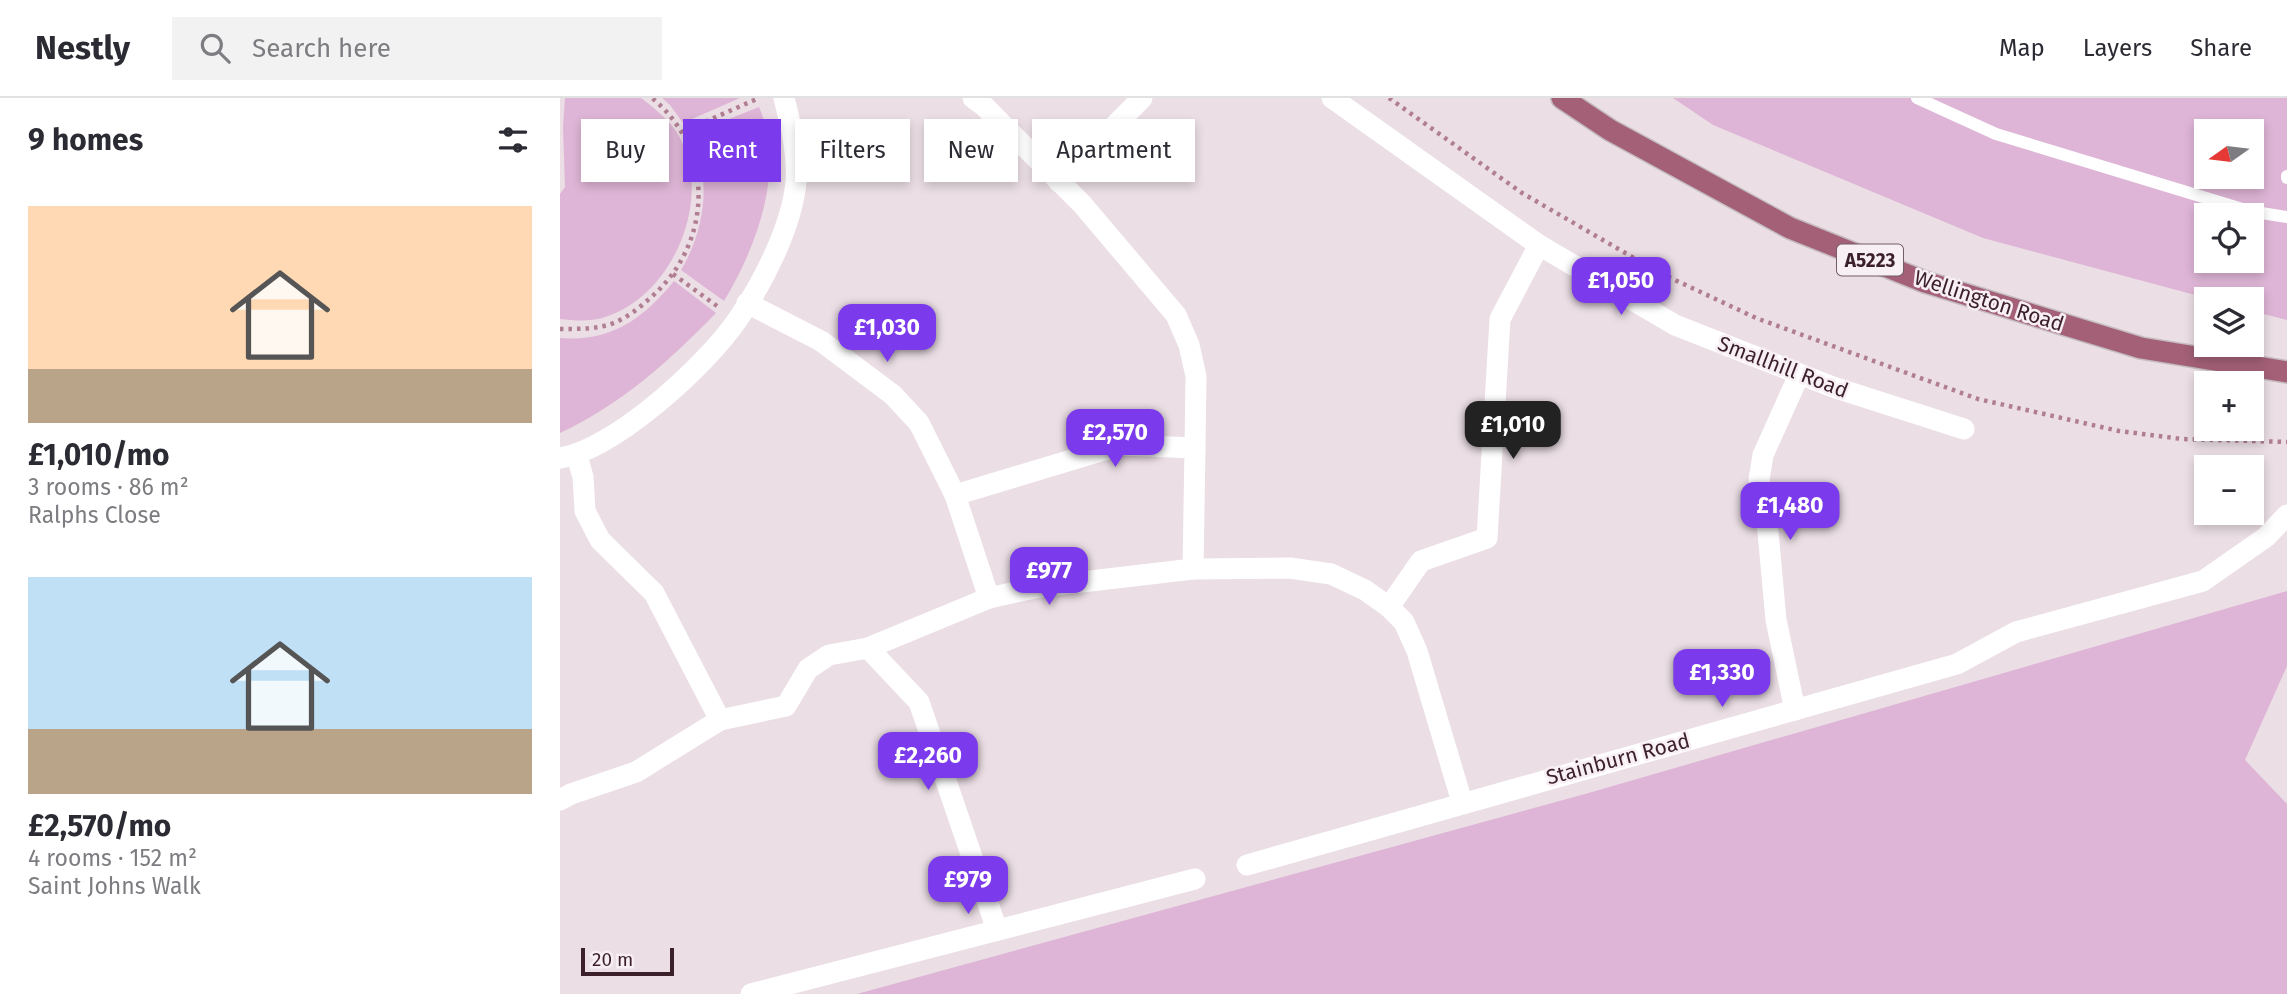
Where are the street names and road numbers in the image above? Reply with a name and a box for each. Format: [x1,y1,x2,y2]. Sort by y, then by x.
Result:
road number: A5223 [1837,244,1903,276]
street label: Wellington Road [1911,265,2067,337]
street label: Smallhill Road [1714,330,1852,404]
street label: Stainburn Road [1543,727,1693,791]

